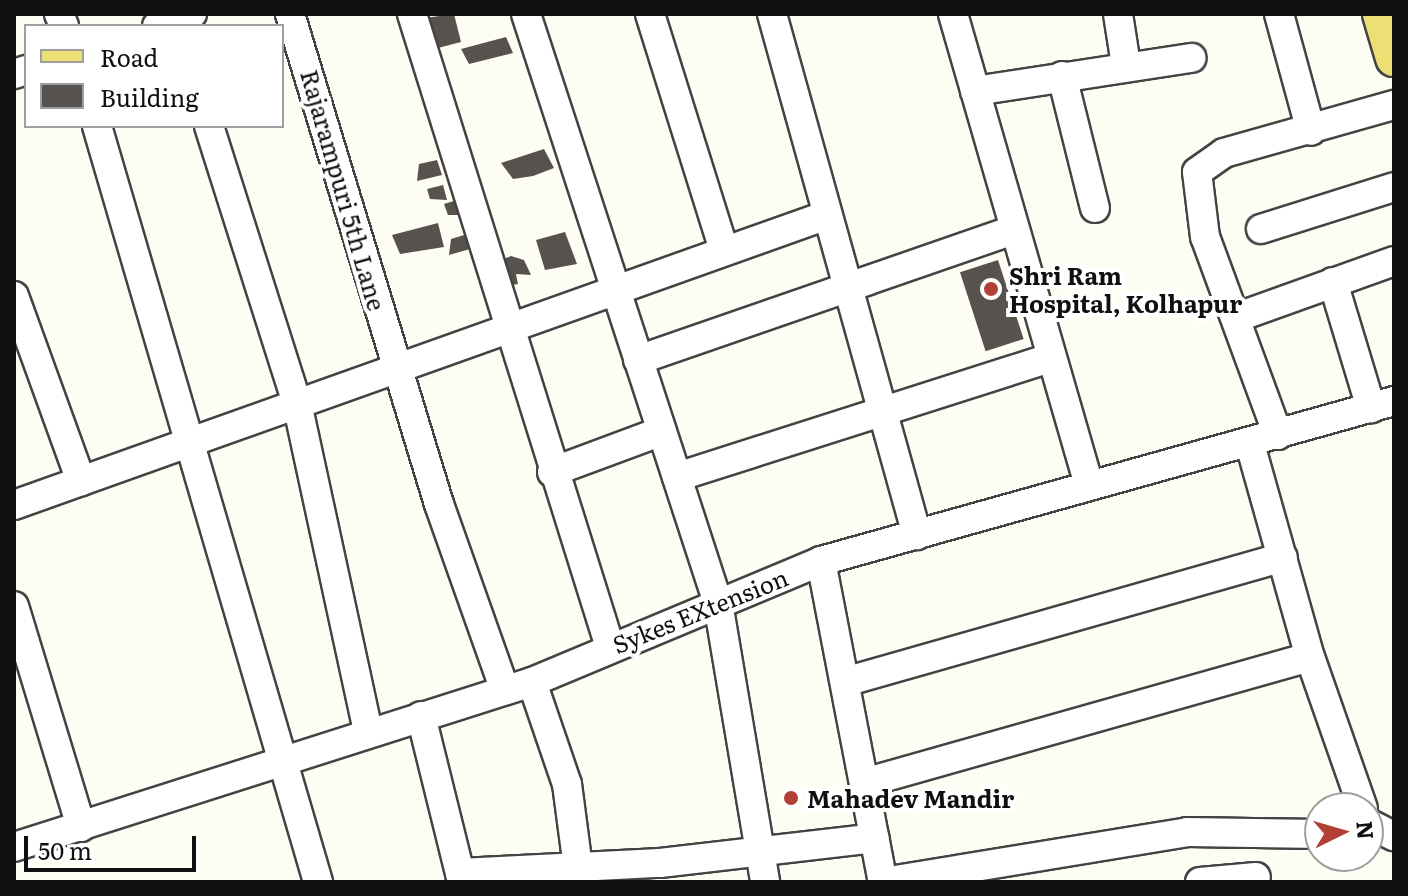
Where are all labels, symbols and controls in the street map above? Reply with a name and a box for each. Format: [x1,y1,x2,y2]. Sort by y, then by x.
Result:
legend [24,24,284,128]
text: Road [100,39,158,74]
street label: Rajarampuri 5th Lane [296,66,392,314]
text: Building [100,79,199,114]
place label: Shri Ram Hospital, Kolhapur [1009,261,1242,317]
marker: Shri Ram Hospital, Kolhapur [980,278,1002,300]
street label: Sykes EXtension [608,562,792,658]
place label: Mahadev Mandir [807,784,1014,812]
marker: Mahadev Mandir [782,789,800,807]
north arrow [1304,792,1384,872]
text: N [1349,819,1384,841]
scale bar [28,820,200,870]
text: 50 m [38,832,92,867]

